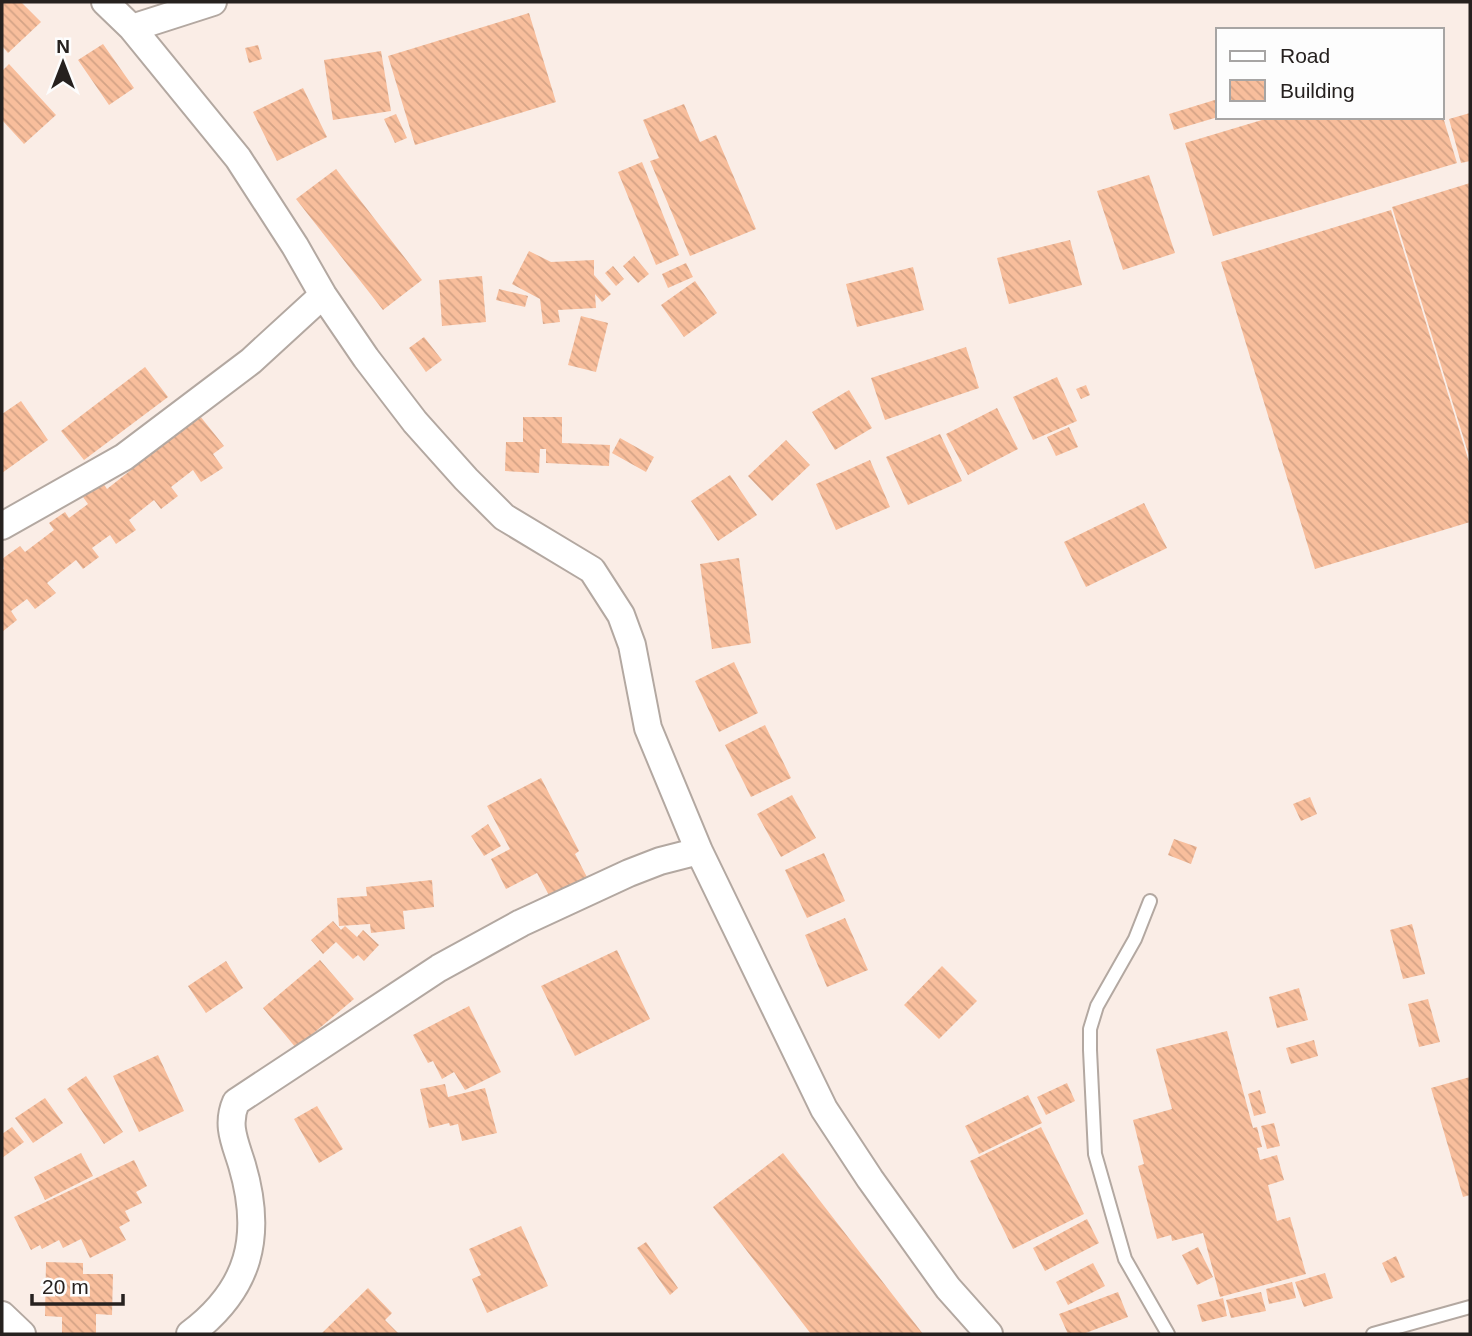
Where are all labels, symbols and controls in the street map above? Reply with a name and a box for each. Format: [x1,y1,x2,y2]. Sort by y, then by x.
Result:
north arrow [28,28,98,98]
legend [1216,28,1444,119]
text: N [56,36,70,57]
text: Road [1280,44,1330,67]
text: Building [1280,79,1355,102]
scale bar [32,1262,122,1306]
text: 20 m [42,1275,89,1298]

